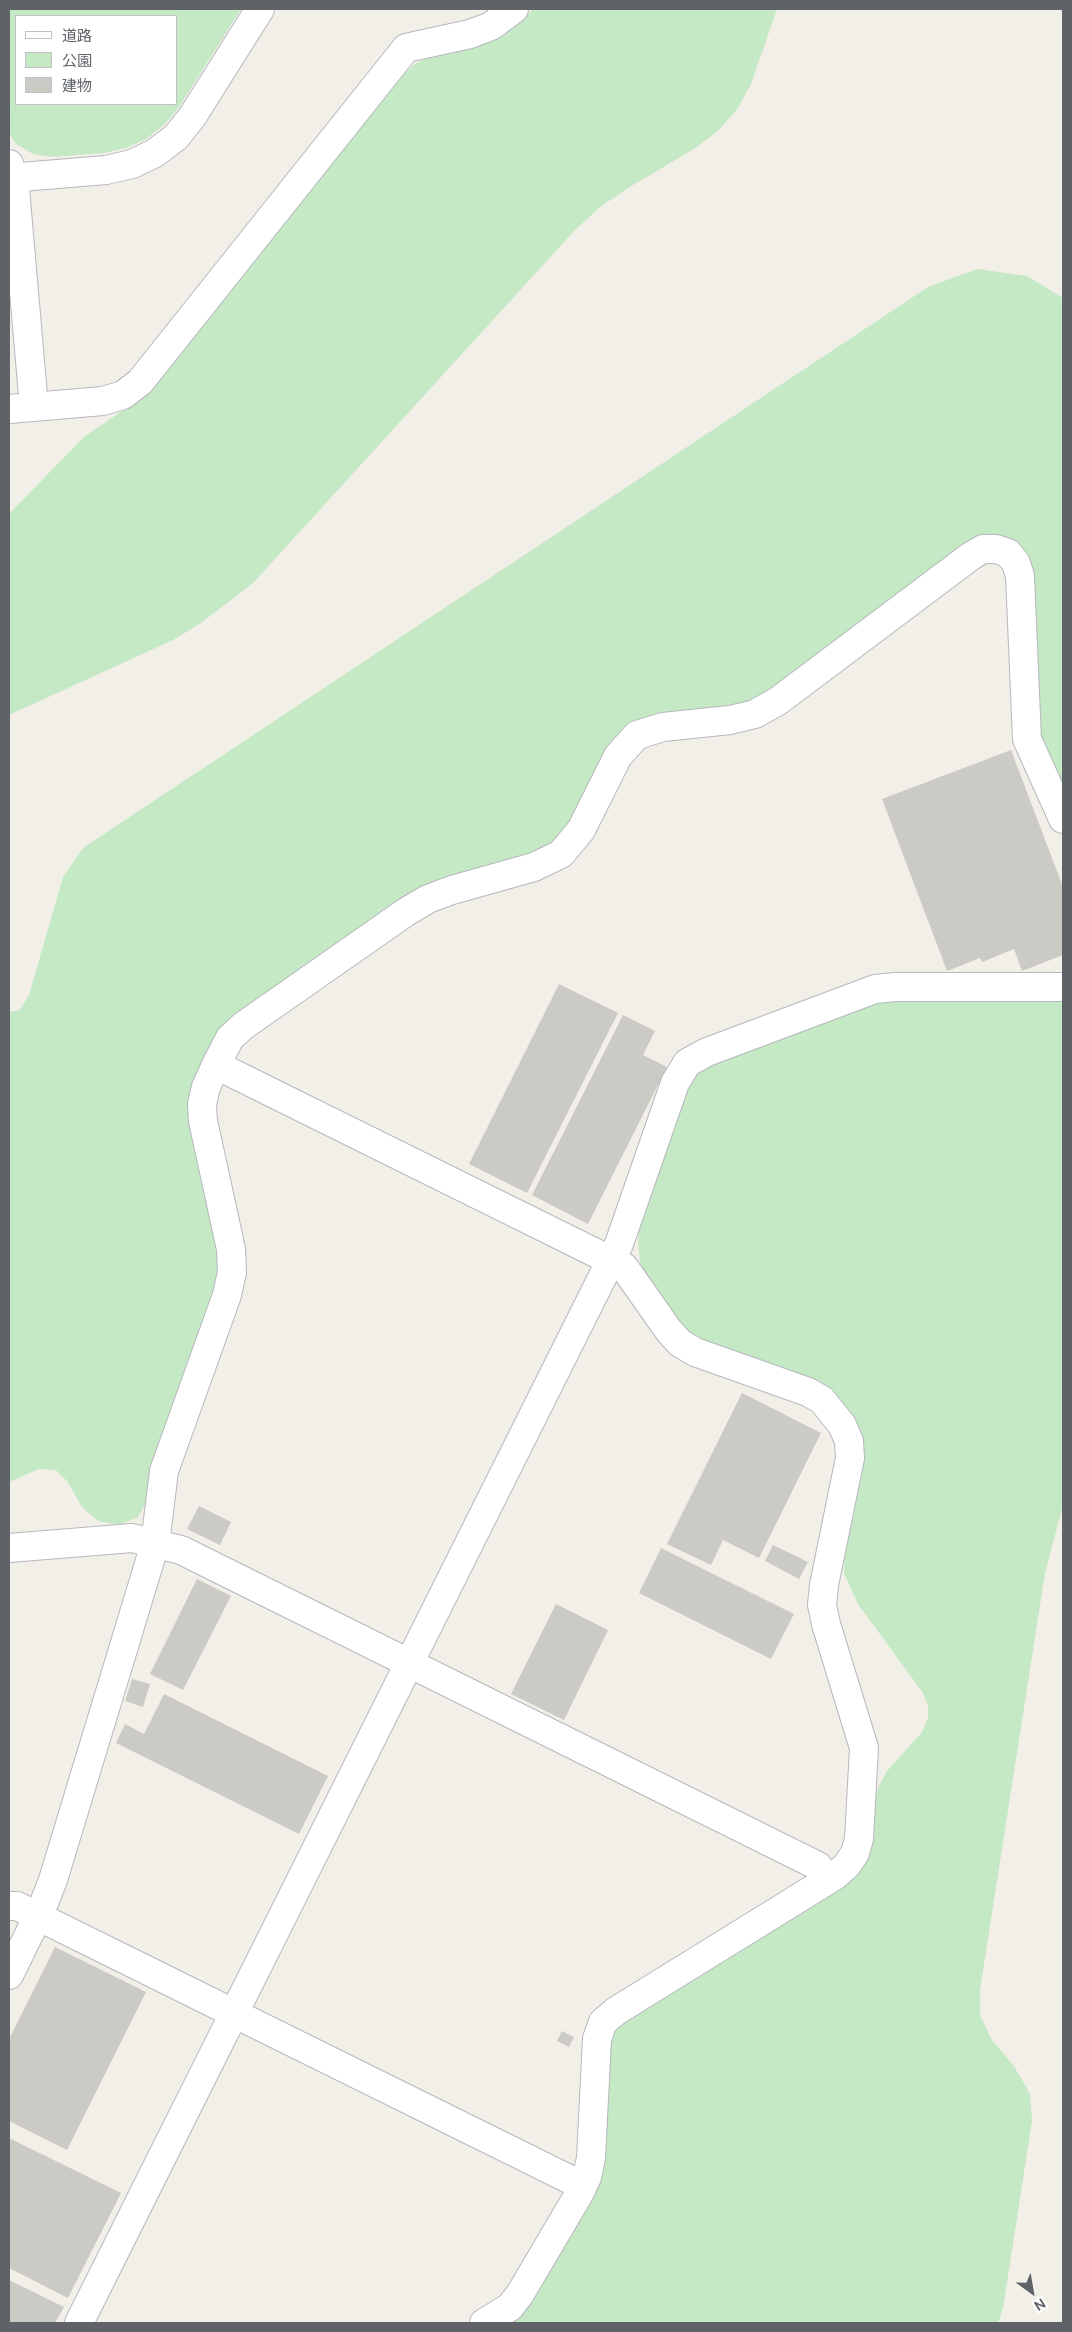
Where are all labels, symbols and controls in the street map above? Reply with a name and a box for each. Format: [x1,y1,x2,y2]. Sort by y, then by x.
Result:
legend [15,15,178,105]
text: 道路 [62,27,92,44]
text: 公園 [62,52,92,69]
text: 建物 [62,77,92,94]
north arrow [1007,2267,1057,2317]
text: N [1031,2295,1049,2314]

